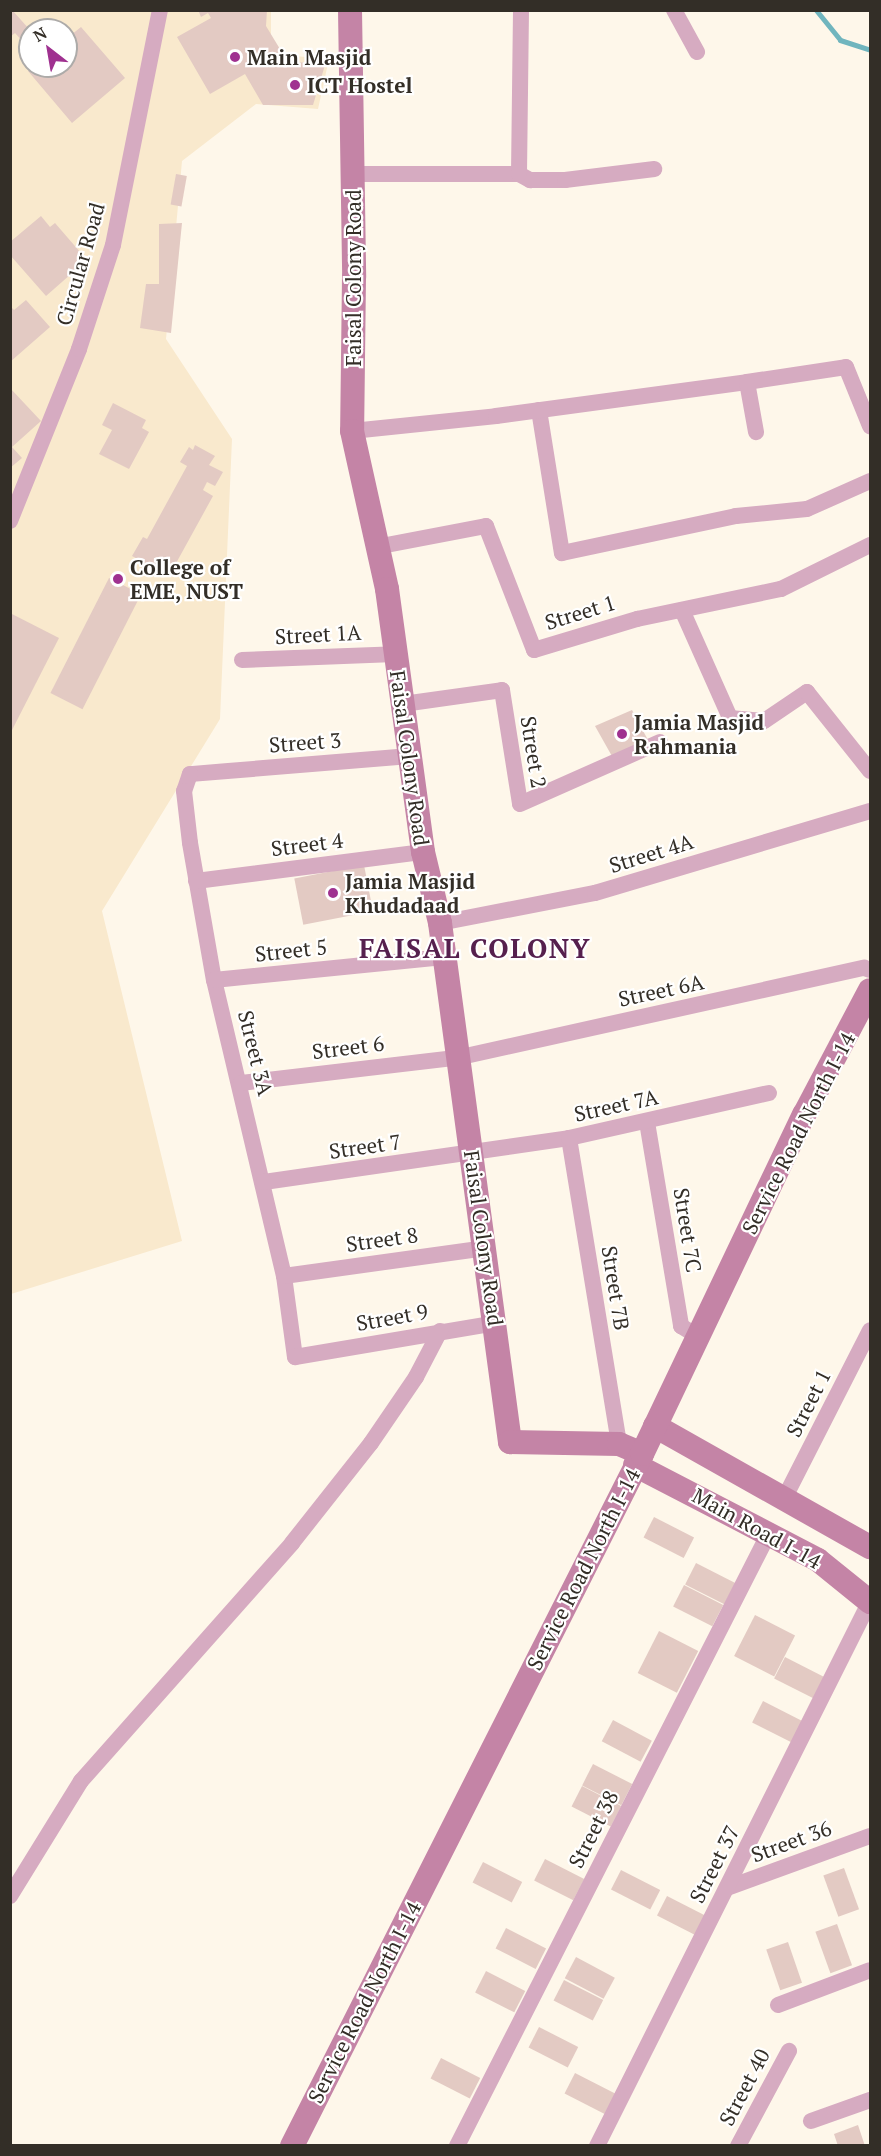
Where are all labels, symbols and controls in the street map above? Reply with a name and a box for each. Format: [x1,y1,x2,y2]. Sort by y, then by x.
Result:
north arrow [18,18,78,78]
text: N [29,22,51,47]
place label: Main Masjid [247,44,371,70]
marker: Main Masjid [228,50,242,64]
place label: ICT Hostel [307,72,412,98]
marker: ICT Hostel [288,78,302,92]
street label: Faisal Colony Road [340,189,366,367]
street label: Circular Road [50,200,110,328]
place label: College of EME, NUST [130,554,244,604]
marker: College of EME, NUST [111,572,125,586]
street label: Street 1 [542,589,618,635]
street label: Street 1A [274,619,362,649]
street label: Faisal Colony Road [385,669,435,847]
place label: Jamia Masjid Rahmania [634,709,764,759]
street label: Street 2 [516,714,552,790]
street label: Street 3 [268,727,342,757]
marker: Jamia Masjid Rahmania [615,727,629,741]
street label: Street 4 [270,827,344,861]
street label: Street 4A [606,828,696,878]
place label: Jamia Masjid Khudadaad [345,868,475,918]
marker: Jamia Masjid Khudadaad [326,886,340,900]
district label: FAISAL COLONY [359,933,591,965]
street label: Street 5 [254,934,328,966]
street label: Street 6A [616,969,706,1011]
street label: Street 3A [233,1008,279,1098]
street label: Service Road North I-14 [736,1028,860,1238]
street label: Street 6 [311,1030,385,1064]
street label: Street 7A [572,1084,660,1126]
street label: Street 7 [327,1128,403,1164]
street label: Faisal Colony Road [459,1149,509,1327]
street label: Street 7C [669,1186,707,1274]
street label: Street 8 [344,1221,420,1257]
street label: Street 7B [597,1244,635,1332]
street label: Street 9 [354,1298,430,1336]
street label: Street 1 [780,1365,836,1441]
street label: Service Road North I-14 [521,1464,645,1674]
street label: Main Road I-14 [688,1482,826,1574]
street label: Street 38 [563,1786,623,1872]
street label: Street 36 [747,1815,835,1867]
street label: Street 37 [684,1821,744,1907]
street label: Service Road North I-14 [302,1897,426,2107]
street label: Street 40 [713,2044,775,2130]

